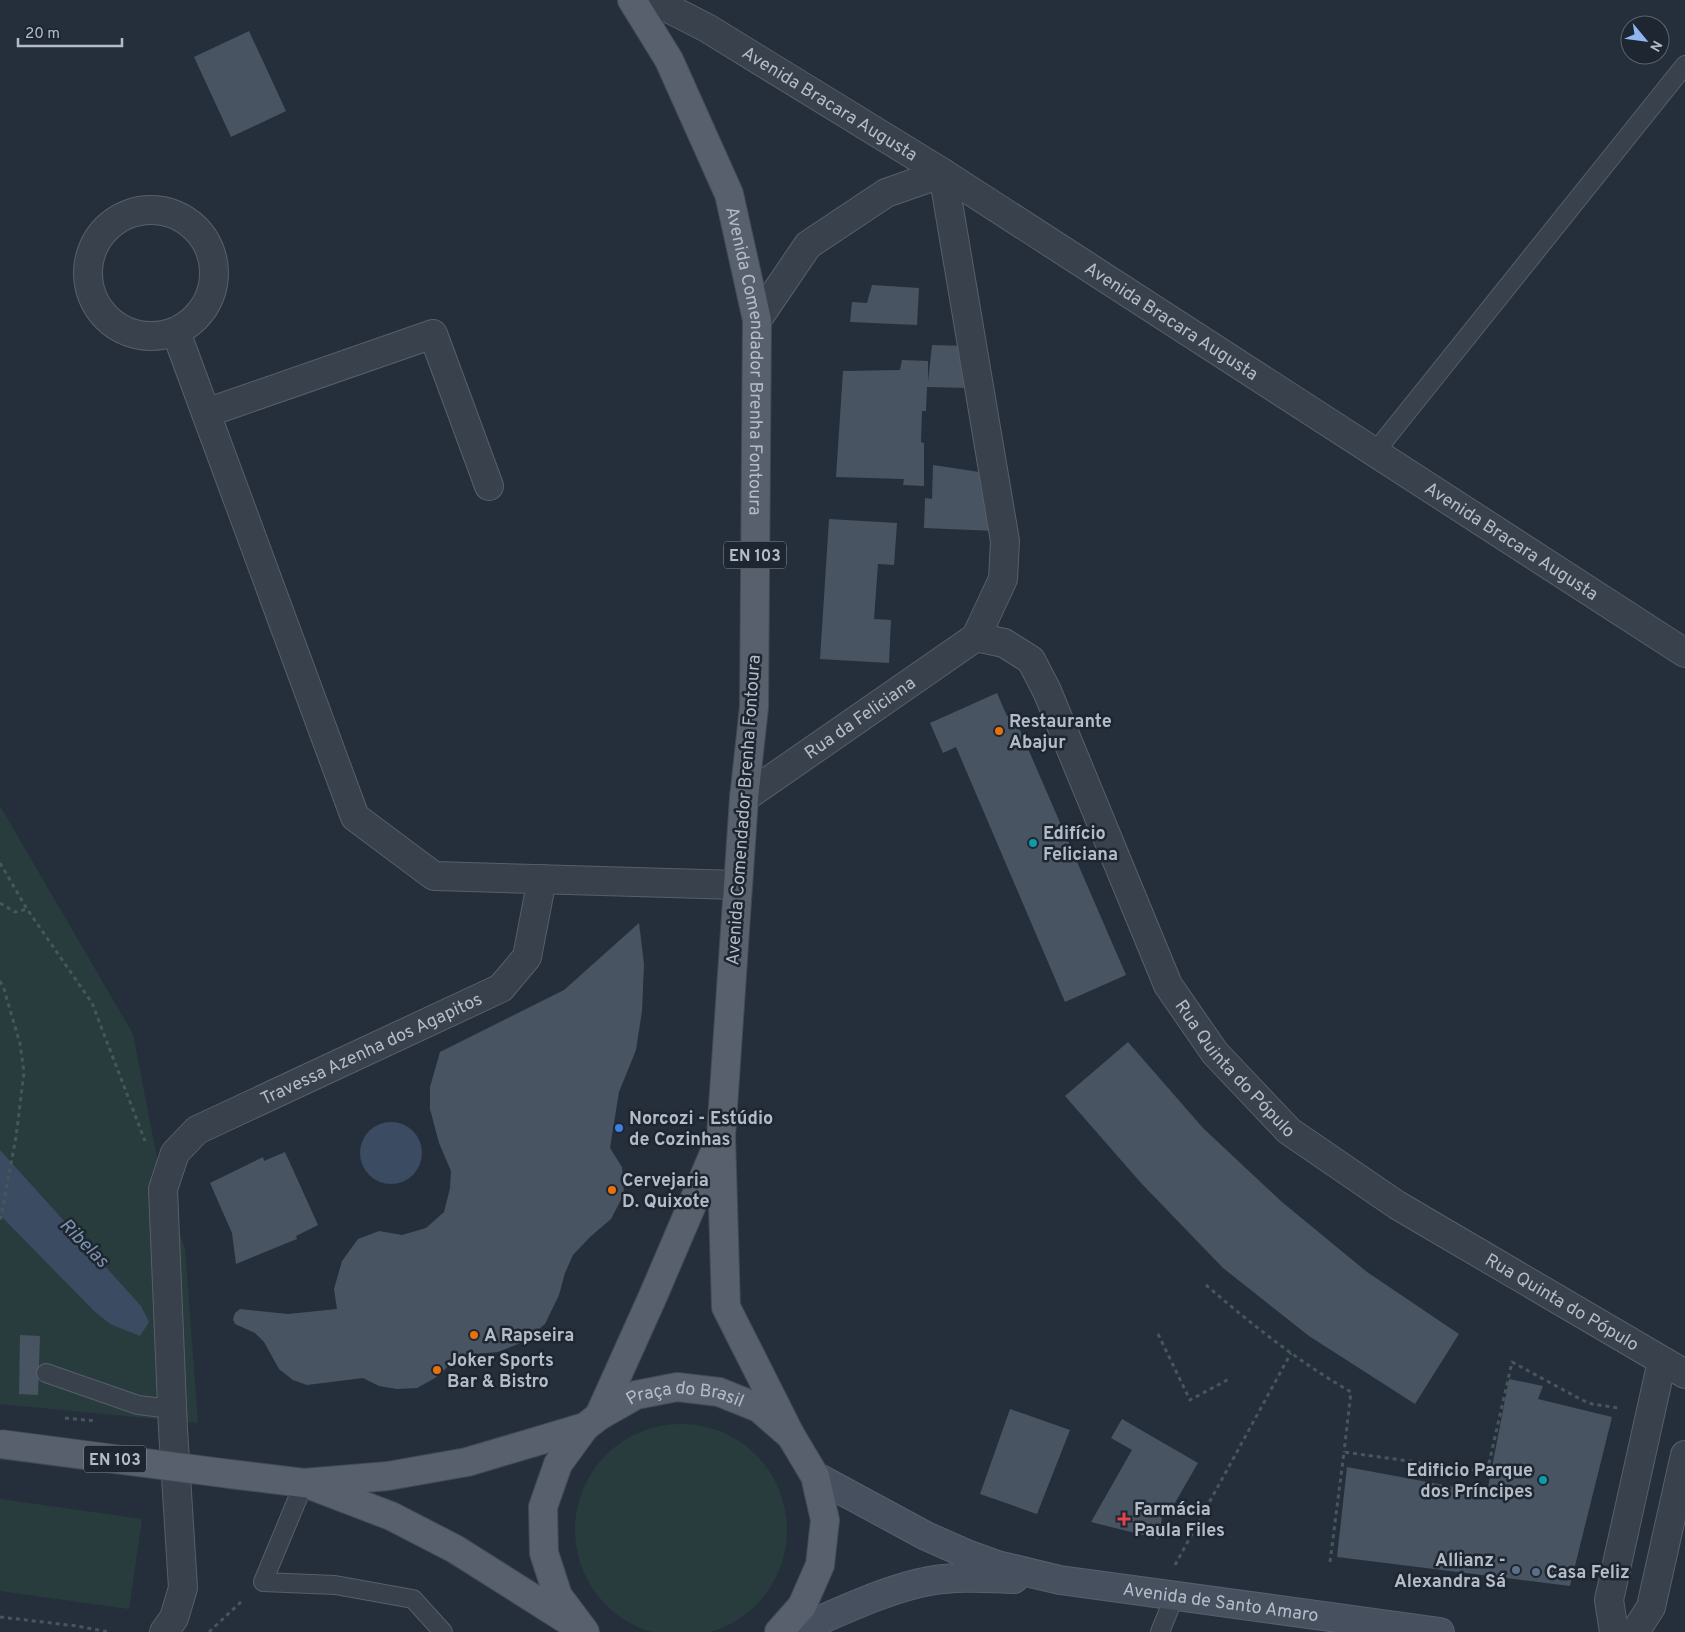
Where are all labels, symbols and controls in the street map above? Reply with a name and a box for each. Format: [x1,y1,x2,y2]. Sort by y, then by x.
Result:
scale bar [18,15,121,47]
north arrow [1620,15,1670,65]
text: 20 m [25,25,60,44]
text: N [1645,37,1665,54]
street label: Avenida Bracara Augusta [737,42,921,168]
street label: Avenida Comendador Brenha Fontoura [719,204,767,515]
street label: Avenida Bracara Augusta [1080,258,1262,387]
street label: Avenida Bracara Augusta [1420,478,1602,607]
road number: EN 103 [724,542,786,568]
street label: Avenida Comendador Brenha Fontoura [722,654,767,966]
street label: Rua da Feliciana [801,672,921,765]
place label: Restaurante Abajur [1009,711,1112,755]
marker: Restaurante Abajur [993,725,1005,737]
place label: Edifício Feliciana [1043,823,1118,867]
marker: Edifício Feliciana [1027,837,1039,849]
street label: Travessa Azenha dos Agapitos [257,988,486,1112]
street label: Rua Quinta do Pópulo [1169,996,1300,1143]
place label: Norcozi - Estúdio de Cozinhas [629,1108,773,1152]
marker: Norcozi - Estúdio de Cozinhas [613,1122,625,1134]
place label: Cervejaria D. Quixote [622,1170,709,1214]
marker: Cervejaria D. Quixote [606,1184,618,1196]
water label: Ribelas [54,1214,114,1273]
street label: Rua Quinta do Pópulo [1480,1249,1643,1357]
place label: A Rapseira [484,1325,574,1348]
marker: A Rapseira [468,1329,480,1341]
place label: Joker Sports Bar & Bistro [447,1350,554,1394]
marker: Joker Sports Bar & Bistro [431,1364,443,1376]
street label: Praça do Brasil [622,1377,747,1414]
road number: EN 103 [84,1446,146,1472]
place label: Edificio Parque dos Príncipes [1407,1460,1533,1504]
marker: Edificio Parque dos Príncipes [1537,1474,1549,1486]
place label: Farmácia Paula Files [1134,1499,1225,1543]
marker: Farmácia Paula Files [1118,1513,1130,1525]
place label: Allianz - Alexandra Sá [1394,1550,1506,1594]
place label: Casa Feliz [1546,1562,1630,1585]
marker: Allianz - Alexandra Sá [1510,1564,1522,1576]
marker: Casa Feliz [1530,1566,1542,1578]
street label: Avenida de Santo Amaro [1121,1579,1320,1628]

